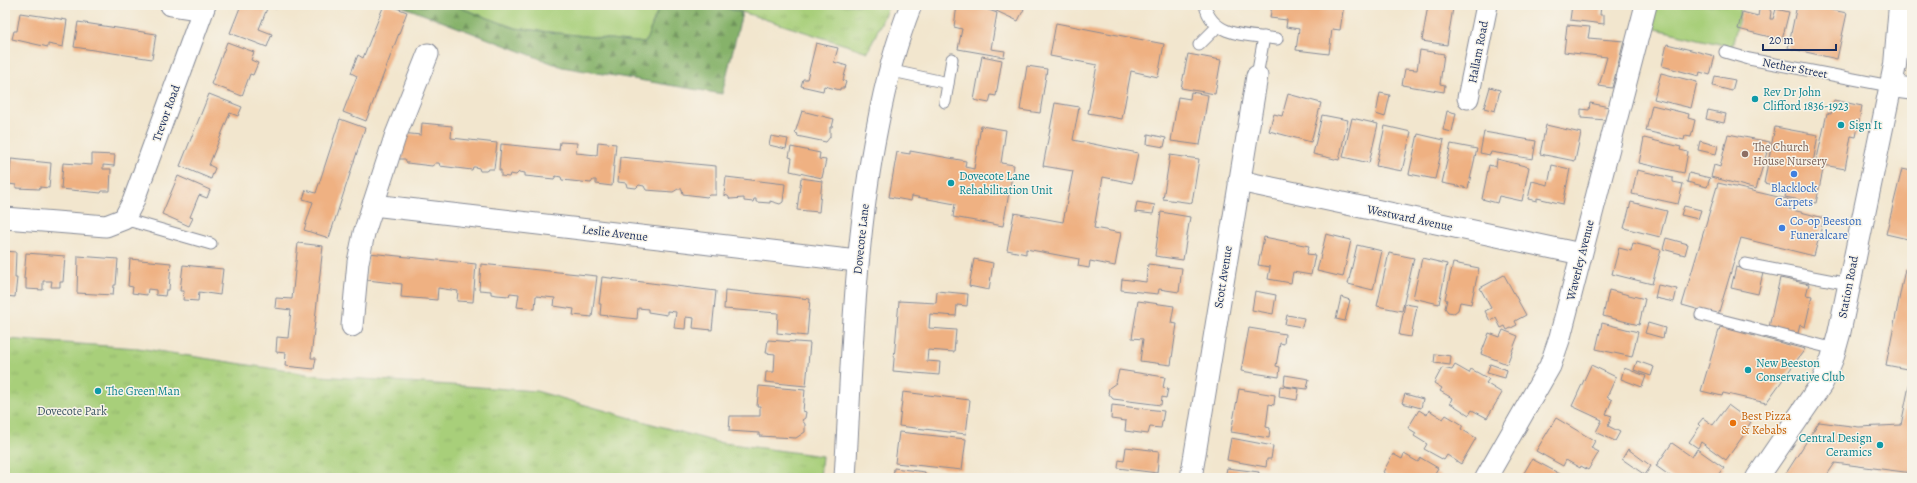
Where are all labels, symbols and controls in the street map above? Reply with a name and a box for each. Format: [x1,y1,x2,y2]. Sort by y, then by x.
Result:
street label: Hallam Road [1464,19,1492,85]
scale bar [1763,26,1836,52]
text: 20 m [1769,32,1793,48]
street label: Nether Street [1761,54,1829,82]
street label: Trevor Road [148,82,184,144]
place label: Rev Dr John Clifford 1836-1923 [1763,84,1849,114]
marker: Rev Dr John Clifford 1836-1923 [1750,94,1760,104]
place label: Sign It [1849,117,1882,133]
marker: Sign It [1836,120,1846,130]
place label: The Church House Nursery [1753,139,1828,169]
marker: The Church House Nursery [1740,149,1750,159]
place label: Dovecote Lane Rehabilitation Unit [959,168,1053,198]
marker: Blacklock Carpets [1789,169,1799,179]
marker: Dovecote Lane Rehabilitation Unit [946,178,956,188]
place label: Blacklock Carpets [1771,180,1817,210]
street label: Westward Avenue [1365,201,1454,235]
street label: Dovecote Lane [849,203,873,275]
place label: Co-op Beeston Funeralcare [1790,213,1862,243]
street label: Waverley Avenue [1562,218,1598,303]
street label: Leslie Avenue [581,221,649,245]
marker: Co-op Beeston Funeralcare [1777,223,1787,233]
street label: Scott Avenue [1210,245,1236,309]
street label: Station Road [1834,254,1862,320]
place label: New Beeston Conservative Club [1756,355,1845,385]
marker: New Beeston Conservative Club [1743,365,1753,375]
place label: The Green Man [106,383,180,399]
marker: The Green Man [93,386,103,396]
park label: Dovecote Park [37,403,107,419]
place label: Best Pizza & Kebabs [1741,408,1791,438]
marker: Best Pizza & Kebabs [1728,418,1738,428]
place label: Central Design Ceramics [1799,430,1872,460]
marker: Central Design Ceramics [1875,440,1885,450]

